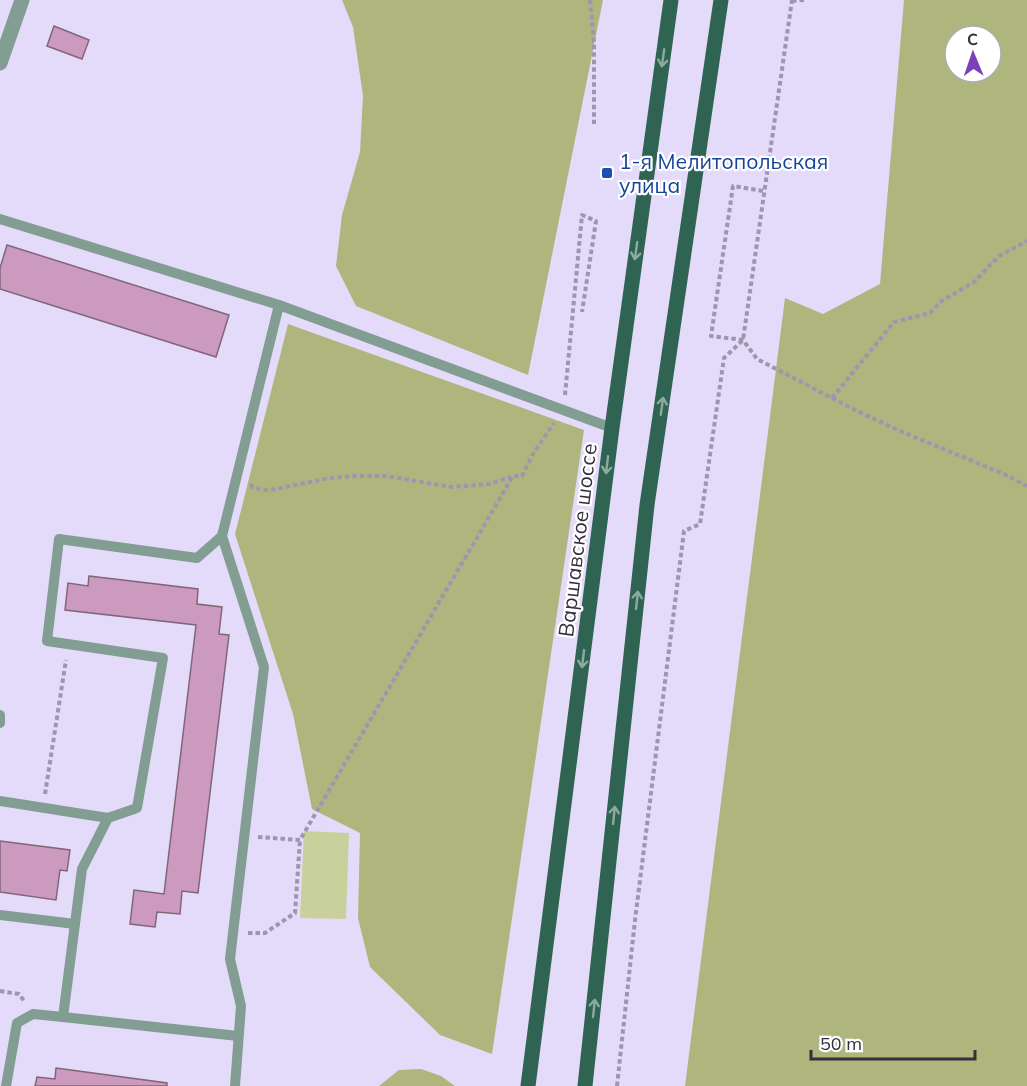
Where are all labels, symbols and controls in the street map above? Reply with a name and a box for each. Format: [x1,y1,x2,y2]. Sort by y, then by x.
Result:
north arrow [943,24,1003,84]
text: С [967,29,978,49]
one-way arrow [658,48,669,67]
place label: 1-я Мелитопольская улица [619,148,828,198]
marker: 1-я Мелитопольская улица [600,166,614,180]
one-way arrow [630,241,641,260]
one-way arrow [656,397,667,417]
street label: Варшавское шоссе [552,442,602,638]
one-way arrow [602,455,613,475]
one-way arrow [632,590,643,610]
one-way arrow [577,648,588,668]
one-way arrow [609,805,620,825]
one-way arrow [589,999,600,1019]
scale bar [811,1023,974,1061]
text: 50 m [820,1032,862,1055]

